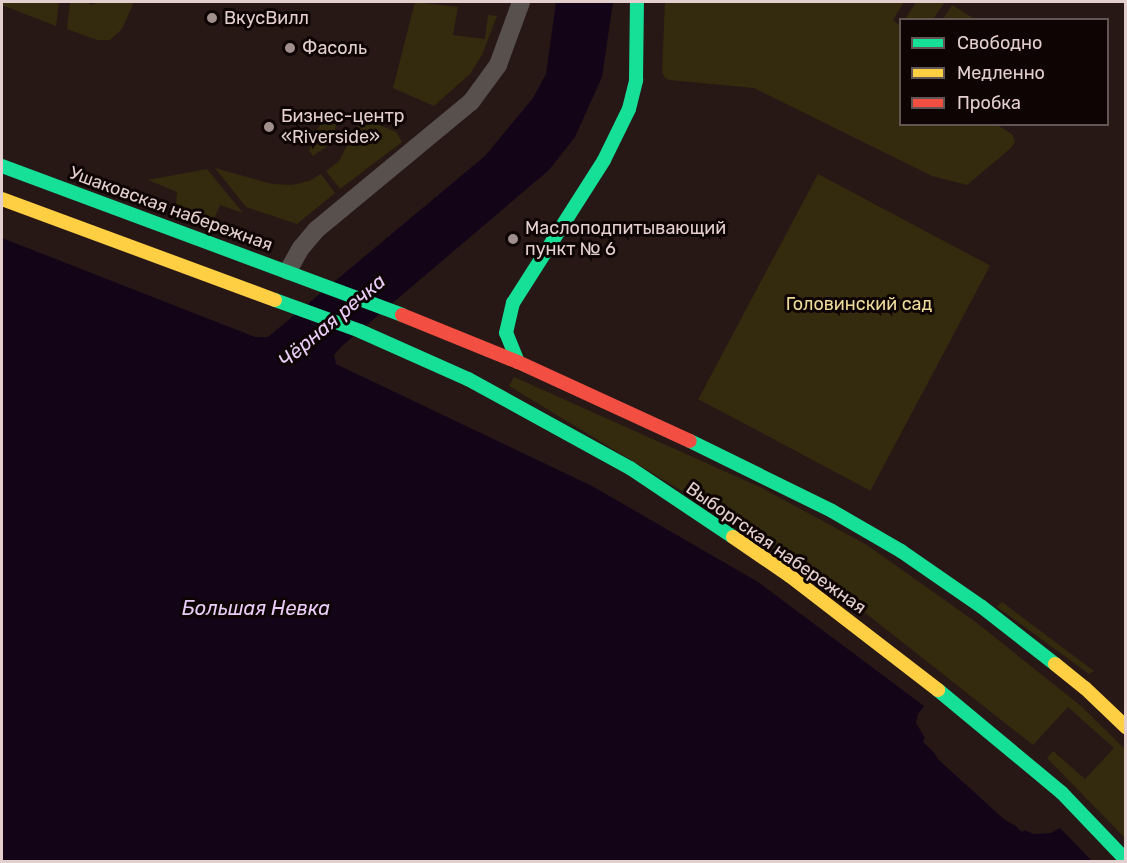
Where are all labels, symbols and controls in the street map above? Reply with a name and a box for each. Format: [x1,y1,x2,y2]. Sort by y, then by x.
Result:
place label: ВкусВилл [224,7,309,29]
marker: ВкусВилл [205,11,219,25]
legend [899,18,1109,126]
text: Свободно [957,32,1042,54]
place label: Фасоль [302,37,367,59]
marker: Фасоль [283,41,297,55]
text: Медленно [957,62,1045,84]
text: Пробка [957,92,1021,114]
place label: Бизнес-центр «Riverside» [281,106,404,148]
marker: Бизнес-центр «Riverside» [262,120,276,134]
street label: Ушаковская набережная [66,162,276,256]
place label: Маслоподпитывающий пункт № 6 [525,218,726,260]
marker: Маслоподпитывающий пункт № 6 [506,232,520,246]
water label: Чёрная речка [273,269,391,373]
park label: Головинский сад [786,293,932,315]
street label: Выборгская набережная [682,478,870,618]
water label: Большая Невка [182,596,330,620]

